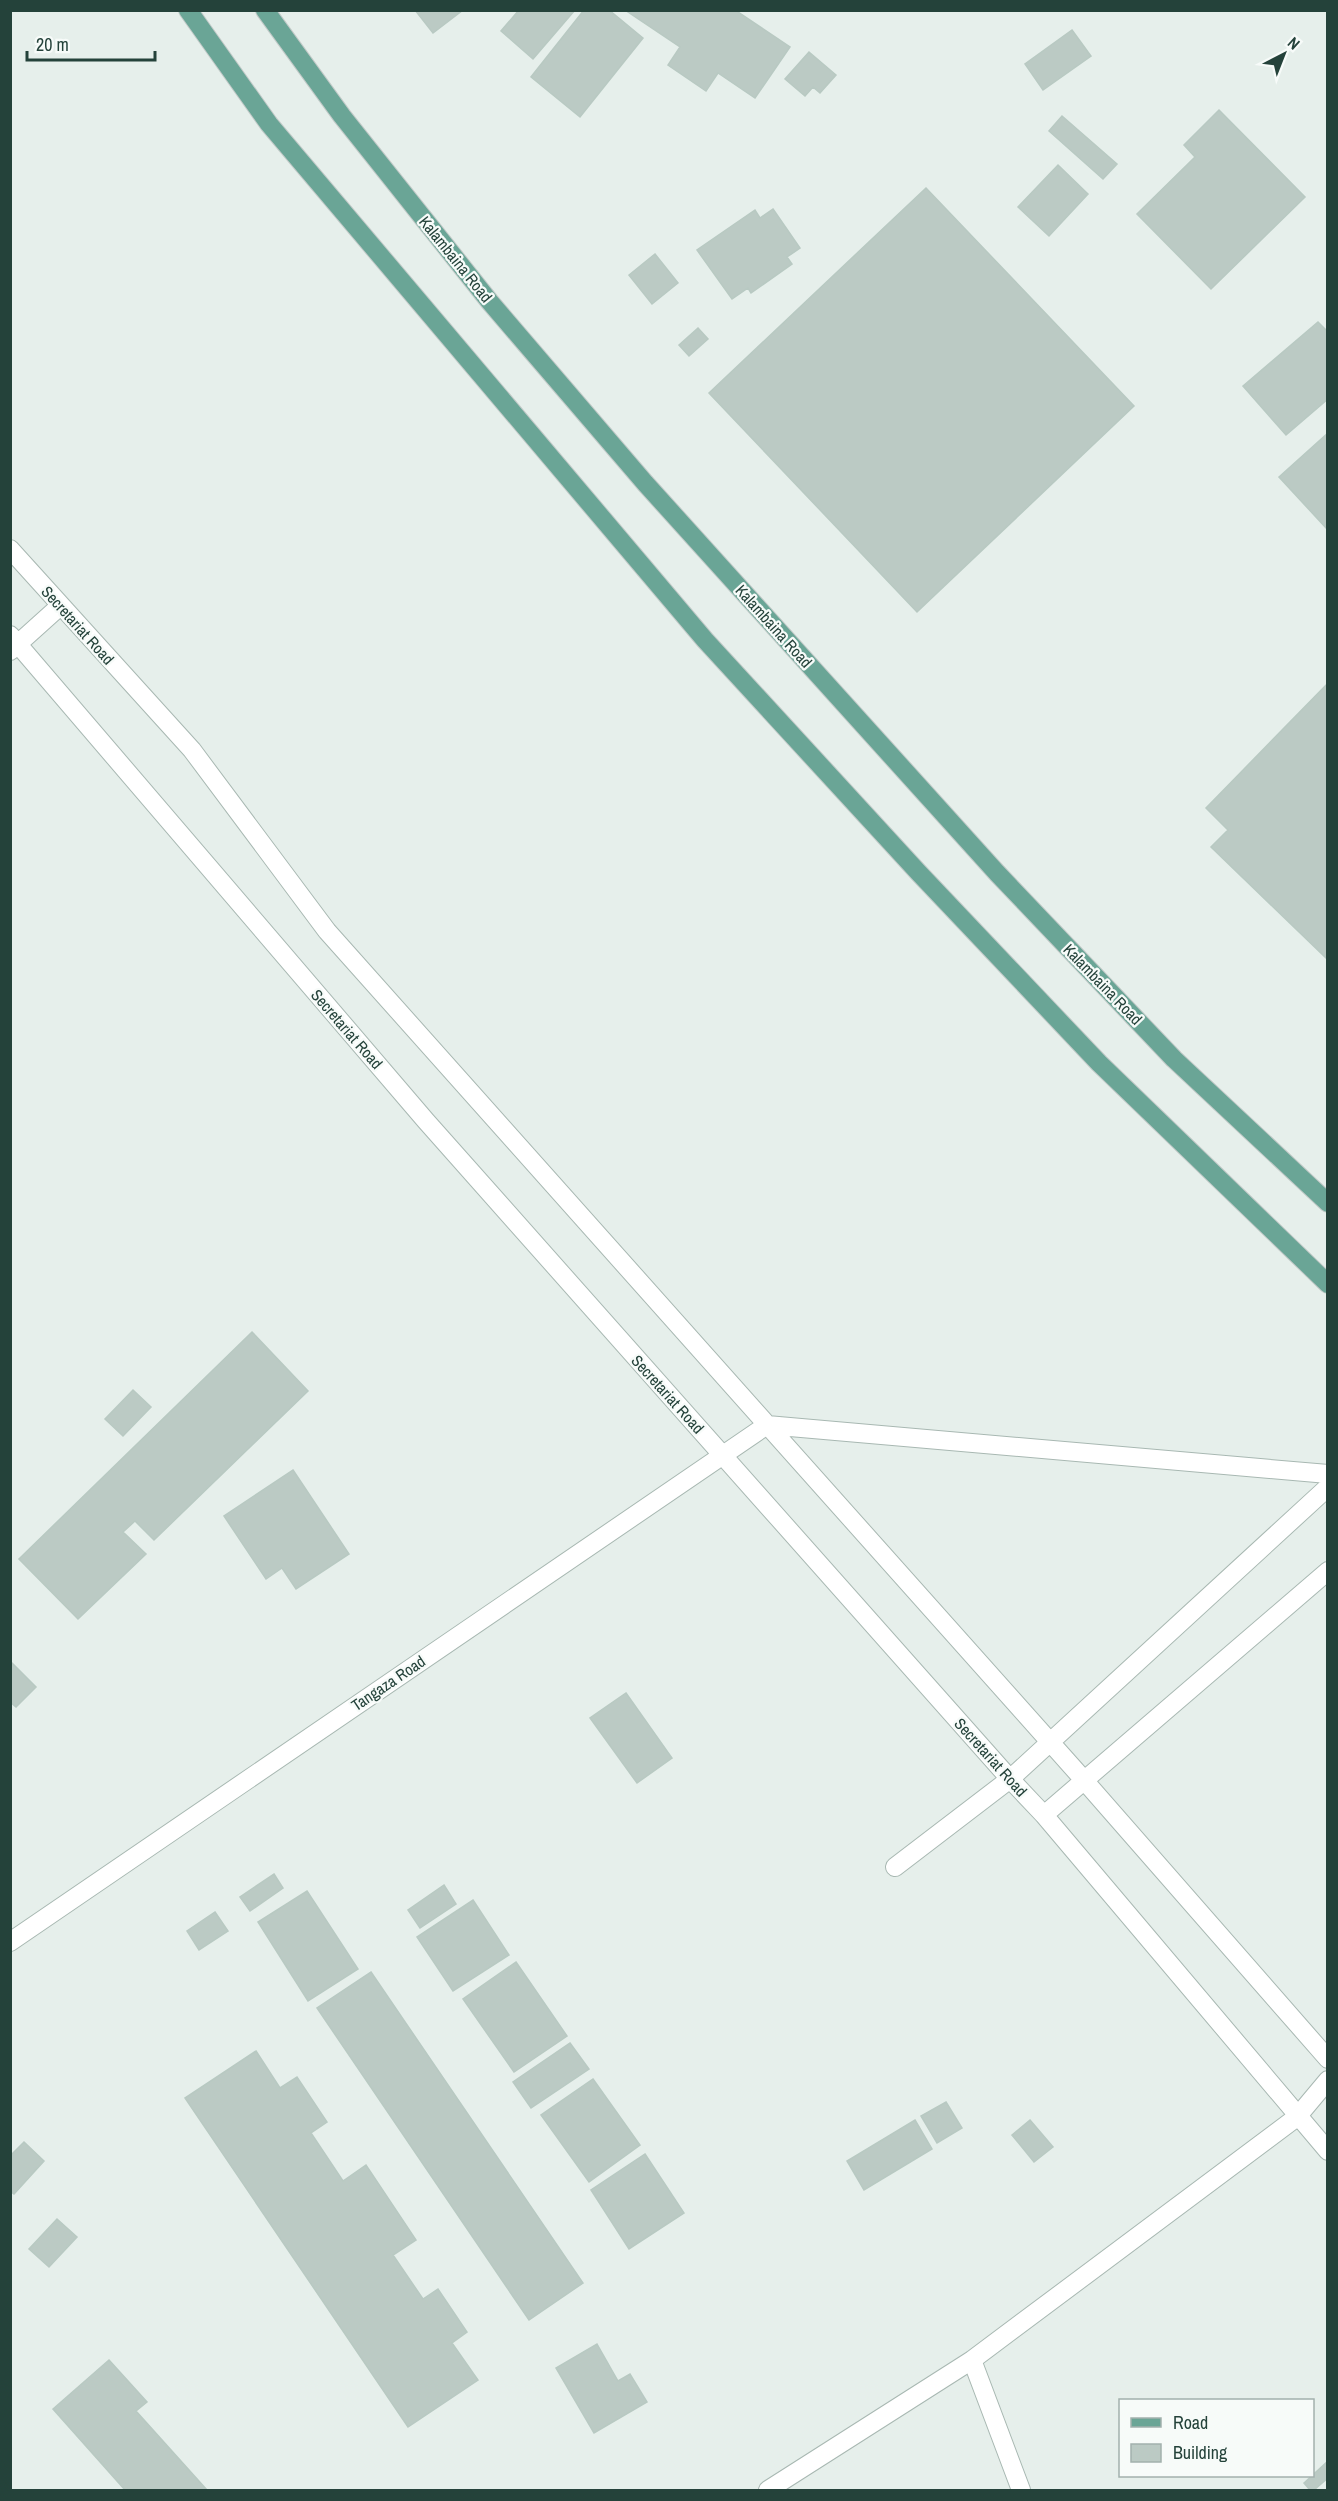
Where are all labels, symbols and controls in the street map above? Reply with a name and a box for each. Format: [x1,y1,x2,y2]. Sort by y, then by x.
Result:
scale bar [27,24,154,62]
north arrow [1254,24,1314,84]
text: 20 m [36,32,69,57]
text: N [1283,32,1305,54]
street label: Kalambaina Road [414,211,498,307]
street label: Kalambaina Road [731,580,817,672]
street label: Secretariat Road [37,581,119,669]
street label: Kalambaina Road [1059,939,1147,1029]
street label: Secretariat Road [306,984,388,1074]
street label: Secretariat Road [627,1350,709,1438]
street label: Tangaza Road [347,1650,429,1716]
street label: Secretariat Road [950,1713,1032,1801]
legend [1119,2399,1314,2477]
text: Road [1173,2410,1208,2435]
text: Building [1173,2440,1228,2465]

